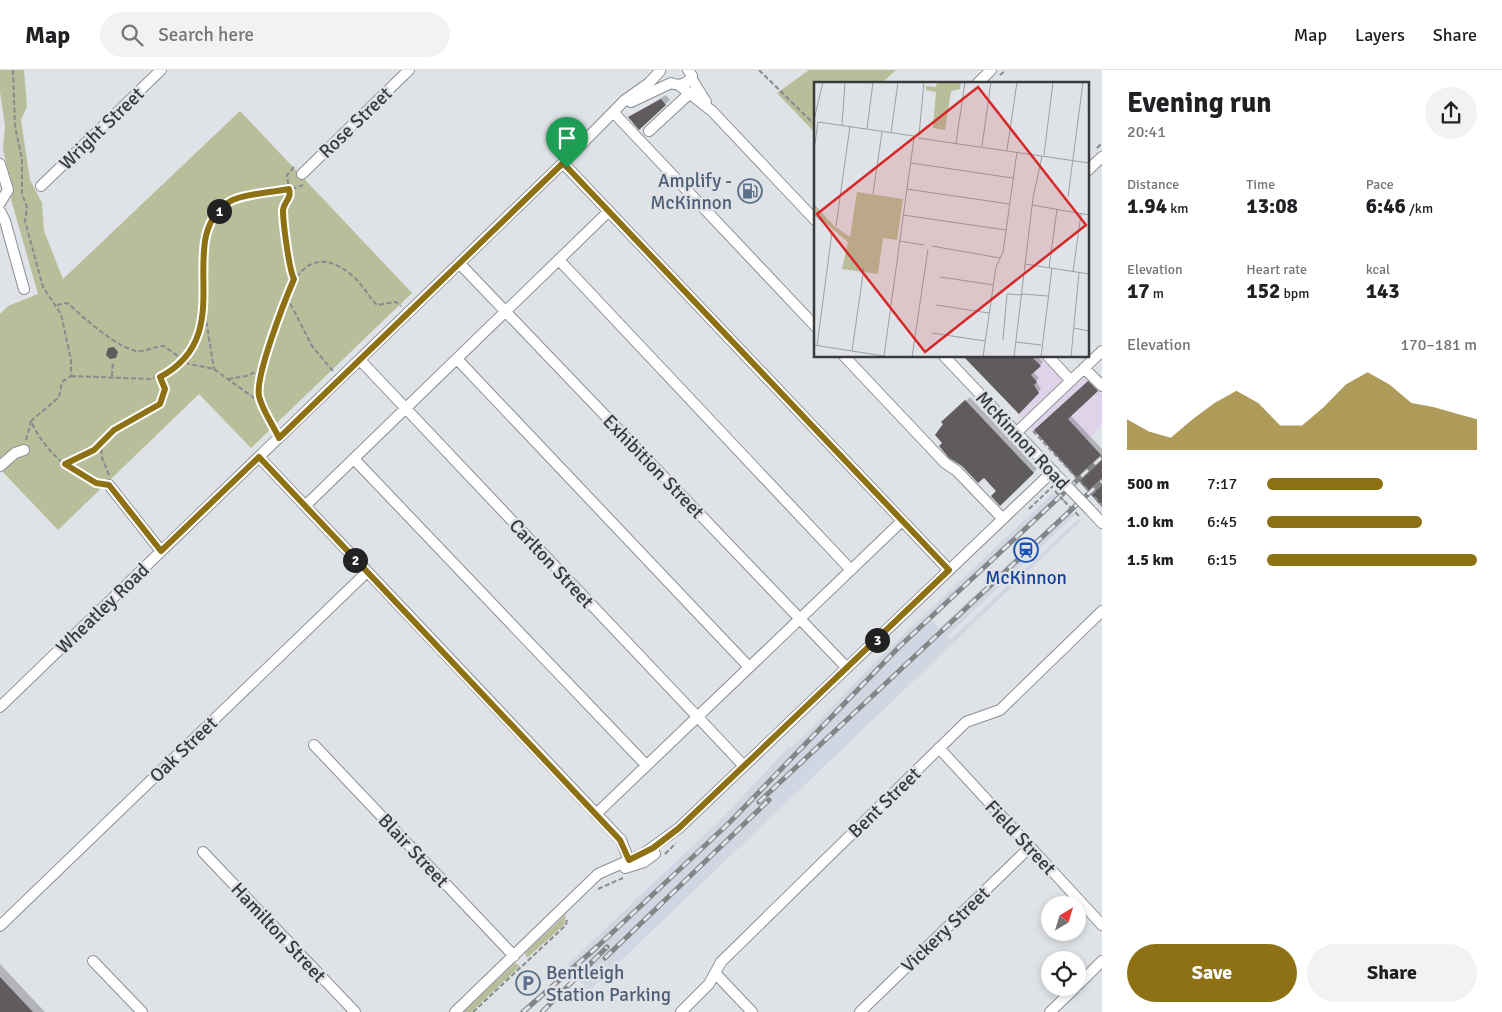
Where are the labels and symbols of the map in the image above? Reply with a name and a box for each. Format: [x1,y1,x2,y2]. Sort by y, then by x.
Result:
street label: Wright Street [54,82,149,175]
street label: Rose Street [314,82,398,163]
inset map [814,82,1090,358]
pin [546,117,588,168]
place label: Amplify - McKinnon [650,169,732,215]
fuel station icon: Amplify - McKinnon [737,178,763,204]
pin: 1 [206,198,232,224]
street label: McKinnon Road [970,386,1074,495]
street label: Exhibition Street [597,409,709,524]
street label: Carlton Street [504,514,599,614]
station icon: McKinnon [1013,537,1039,563]
pin: 2 [342,548,368,572]
street label: Wheatley Road [51,558,154,659]
place label: McKinnon [985,566,1067,590]
pin: 3 [864,628,890,652]
street label: Oak Street [145,711,223,788]
street label: Bent Street [843,762,926,843]
street label: Field Street [980,795,1061,880]
street label: Blair Street [373,809,454,893]
street label: Hamilton Street [226,878,331,988]
street label: Vickery Street [896,881,995,978]
north arrow [1041,896,1086,941]
place label: Bentleigh Station Parking [546,961,671,1007]
parking icon: Bentleigh Station Parking [515,970,541,996]

